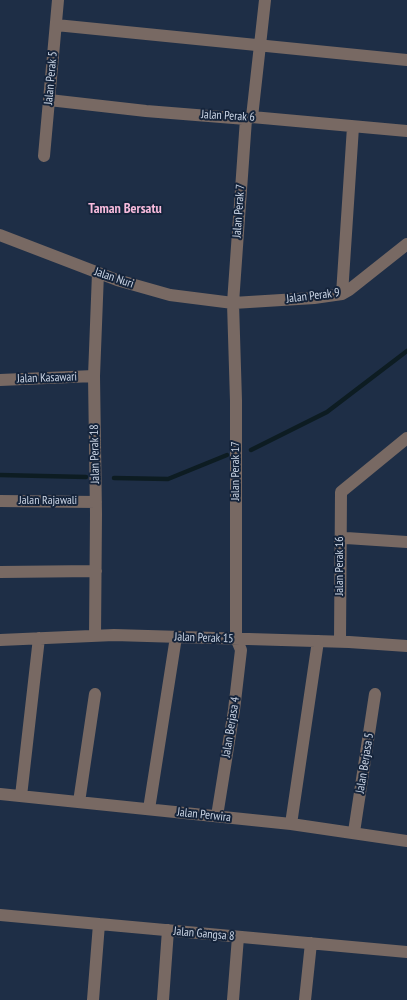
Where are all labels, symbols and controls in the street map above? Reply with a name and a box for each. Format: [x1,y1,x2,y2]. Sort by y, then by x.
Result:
street label: Jalan Perak 5 [41,51,61,105]
street label: Jalan Perak 6 [201,107,255,125]
street label: Jalan Perak 7 [230,184,248,238]
district label: Taman Bersatu [88,201,162,217]
street label: Jalan Nuri [92,265,136,291]
street label: Jalan Perak 9 [285,286,341,306]
street label: Jalan Kasawari [17,370,77,386]
street label: Jalan Perak 18 [87,424,103,484]
street label: Jalan Perak 17 [229,441,243,501]
street label: Jalan Rajawali [19,494,77,508]
street label: Jalan Perak 16 [333,536,347,596]
street label: Jalan Perak 15 [174,630,234,646]
street label: Jalan Berjasa 4 [219,696,243,758]
street label: Jalan Berjasa 5 [353,732,377,794]
street label: Jalan Perwira [176,805,232,825]
street label: Jalan Gangsa 8 [173,924,235,944]

